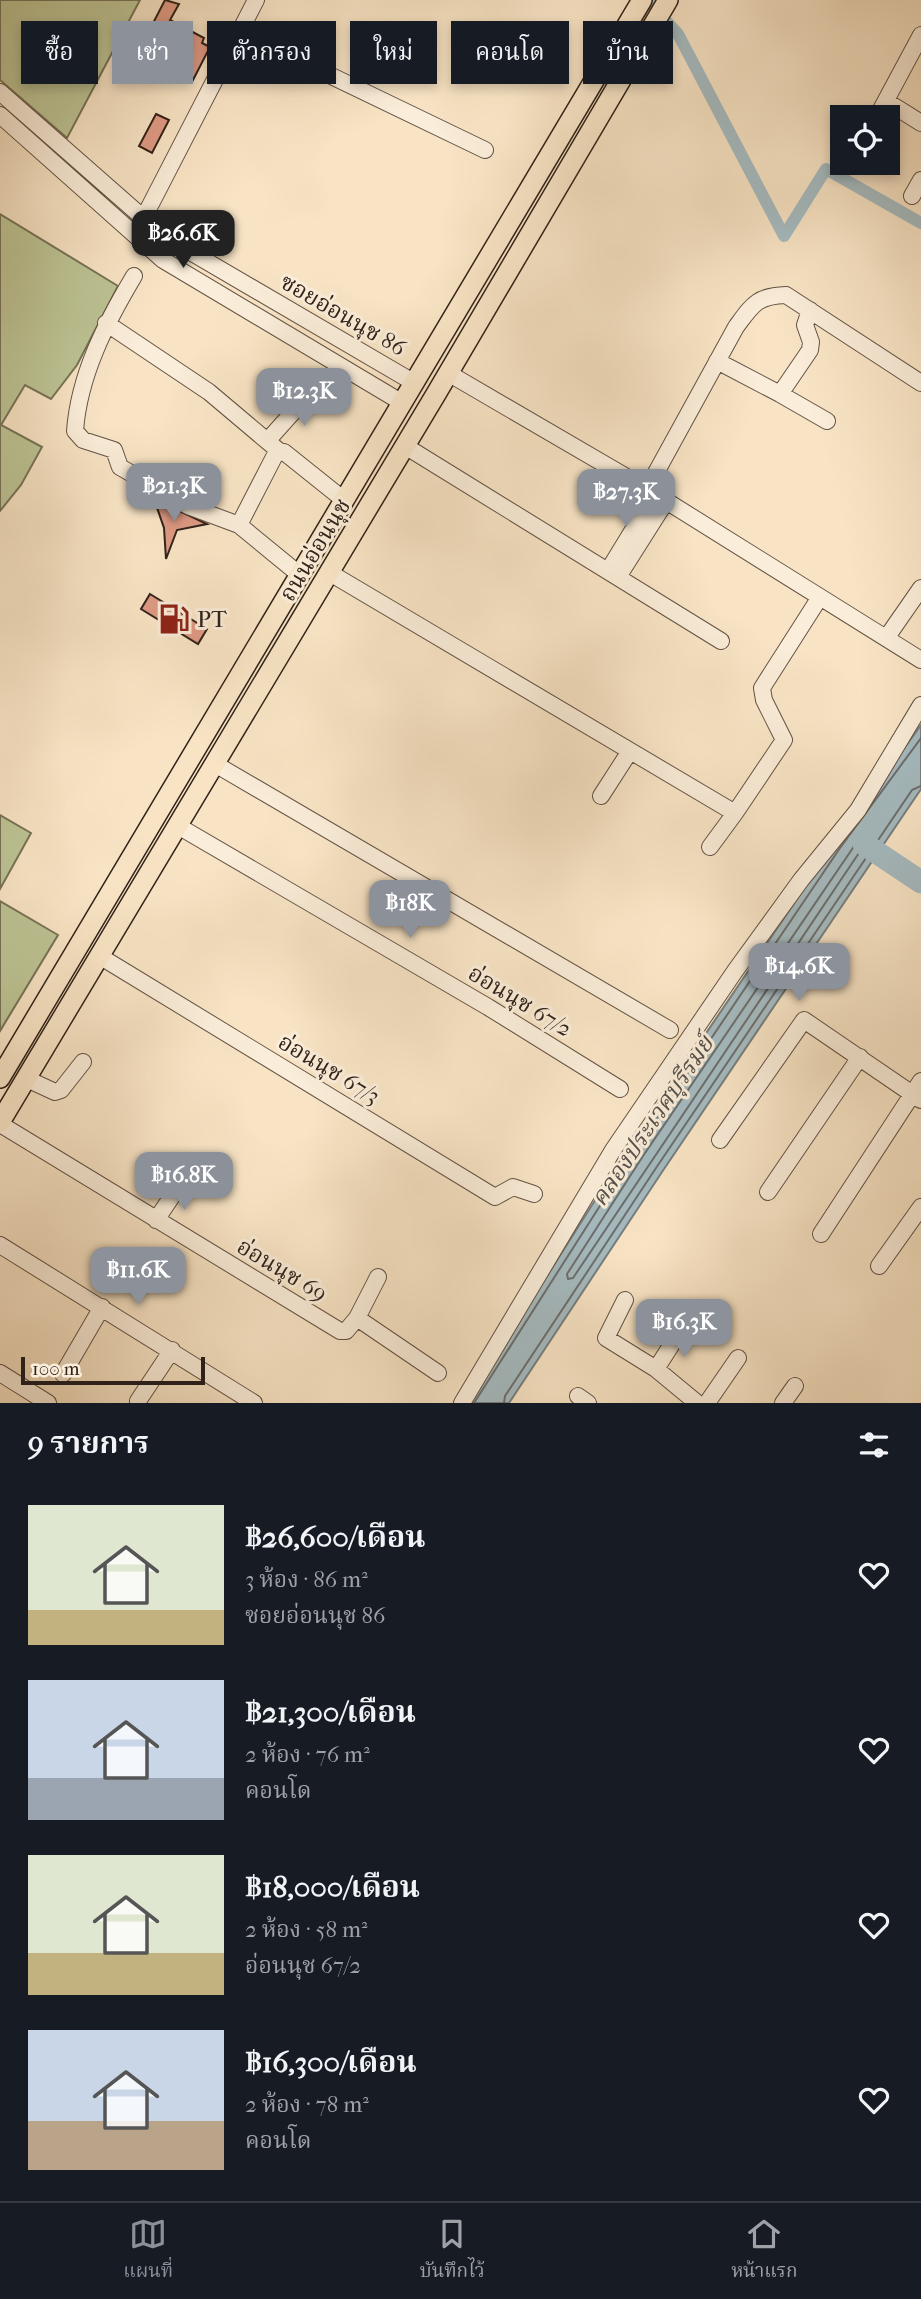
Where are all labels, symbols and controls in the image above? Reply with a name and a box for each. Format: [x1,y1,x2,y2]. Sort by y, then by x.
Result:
chip: ซื้อ [21,21,98,84]
chip: เช่า [112,21,193,84]
chip: ตัวกรอง [207,21,336,84]
chip: ใหม่ [350,21,437,84]
chip: คอนโด [451,21,569,84]
chip: บ้าน [583,21,673,84]
map controls [830,105,900,175]
button: locate [830,105,900,175]
pin: ฿26.6K [126,210,240,270]
text: ฿26.6K [148,219,218,246]
street label: ซอยอ่อนนุช 86 [275,268,411,363]
pin: ฿12.3K [247,368,361,428]
text: ฿12.3K [272,377,336,404]
pin: ฿21.3K [117,463,231,523]
pin: ฿27.3K [569,470,683,529]
text: ฿21.3K [142,472,206,499]
text: ฿27.3K [593,478,659,505]
street label: ถนนอ่อนนุช [274,494,357,607]
fuel station icon: PT [157,602,191,636]
place label: PT [197,606,227,633]
pin: ฿18K [369,880,451,940]
text: ฿18K [385,889,435,916]
pin: ฿14.6K [742,944,856,1003]
text: ฿14.6K [765,952,833,979]
street label: อ่อนนุช 67/2 [463,960,577,1043]
water label: คลองประเวศบุรีรมย์ [585,1026,724,1213]
street label: อ่อนนุช 67/3 [273,1028,385,1111]
pin: ฿16.8K [127,1152,241,1212]
text: ฿16.8K [151,1161,217,1188]
street label: อ่อนนุช 69 [232,1233,332,1308]
pin: ฿11.6K [81,1248,195,1307]
text: ฿11.6K [107,1256,169,1283]
pin: ฿16.3K [627,1300,741,1359]
text: ฿16.3K [652,1308,716,1335]
scale bar [21,1354,205,1386]
text: 100 m [32,1358,80,1380]
text: 9 รายการ [28,1426,149,1461]
icon: filters [855,1426,893,1464]
text: ฿26,600/เดือน [245,1520,425,1555]
icon: home [84,1533,168,1617]
icon: heart [855,1556,893,1594]
text: 3 ห้อง · 86 m² [245,1566,368,1593]
text: ซอยอ่อนนุช 86 [245,1602,386,1629]
text: ฿21,300/เดือน [245,1695,416,1730]
icon: home [84,1708,168,1792]
icon: heart [855,1731,893,1769]
text: 2 ห้อง · 76 m² [245,1741,370,1768]
text: คอนโด [245,1777,312,1804]
text: ฿18,000/เดือน [245,1870,420,1905]
icon: home [84,1883,168,1967]
icon: heart [855,1906,893,1944]
text: 2 ห้อง · 58 m² [245,1916,368,1943]
text: อ่อนนุช 67/2 [245,1952,361,1979]
text: ฿16,300/เดือน [245,2045,417,2080]
icon: home [84,2058,168,2142]
icon: heart [855,2081,893,2119]
text: 2 ห้อง · 78 m² [245,2091,369,2118]
text: คอนโด [245,2127,312,2154]
tab: แผนที่ [123,2215,173,2287]
tab: บันทึกไว้ [420,2215,485,2287]
tab: หน้าแรก [731,2215,798,2287]

